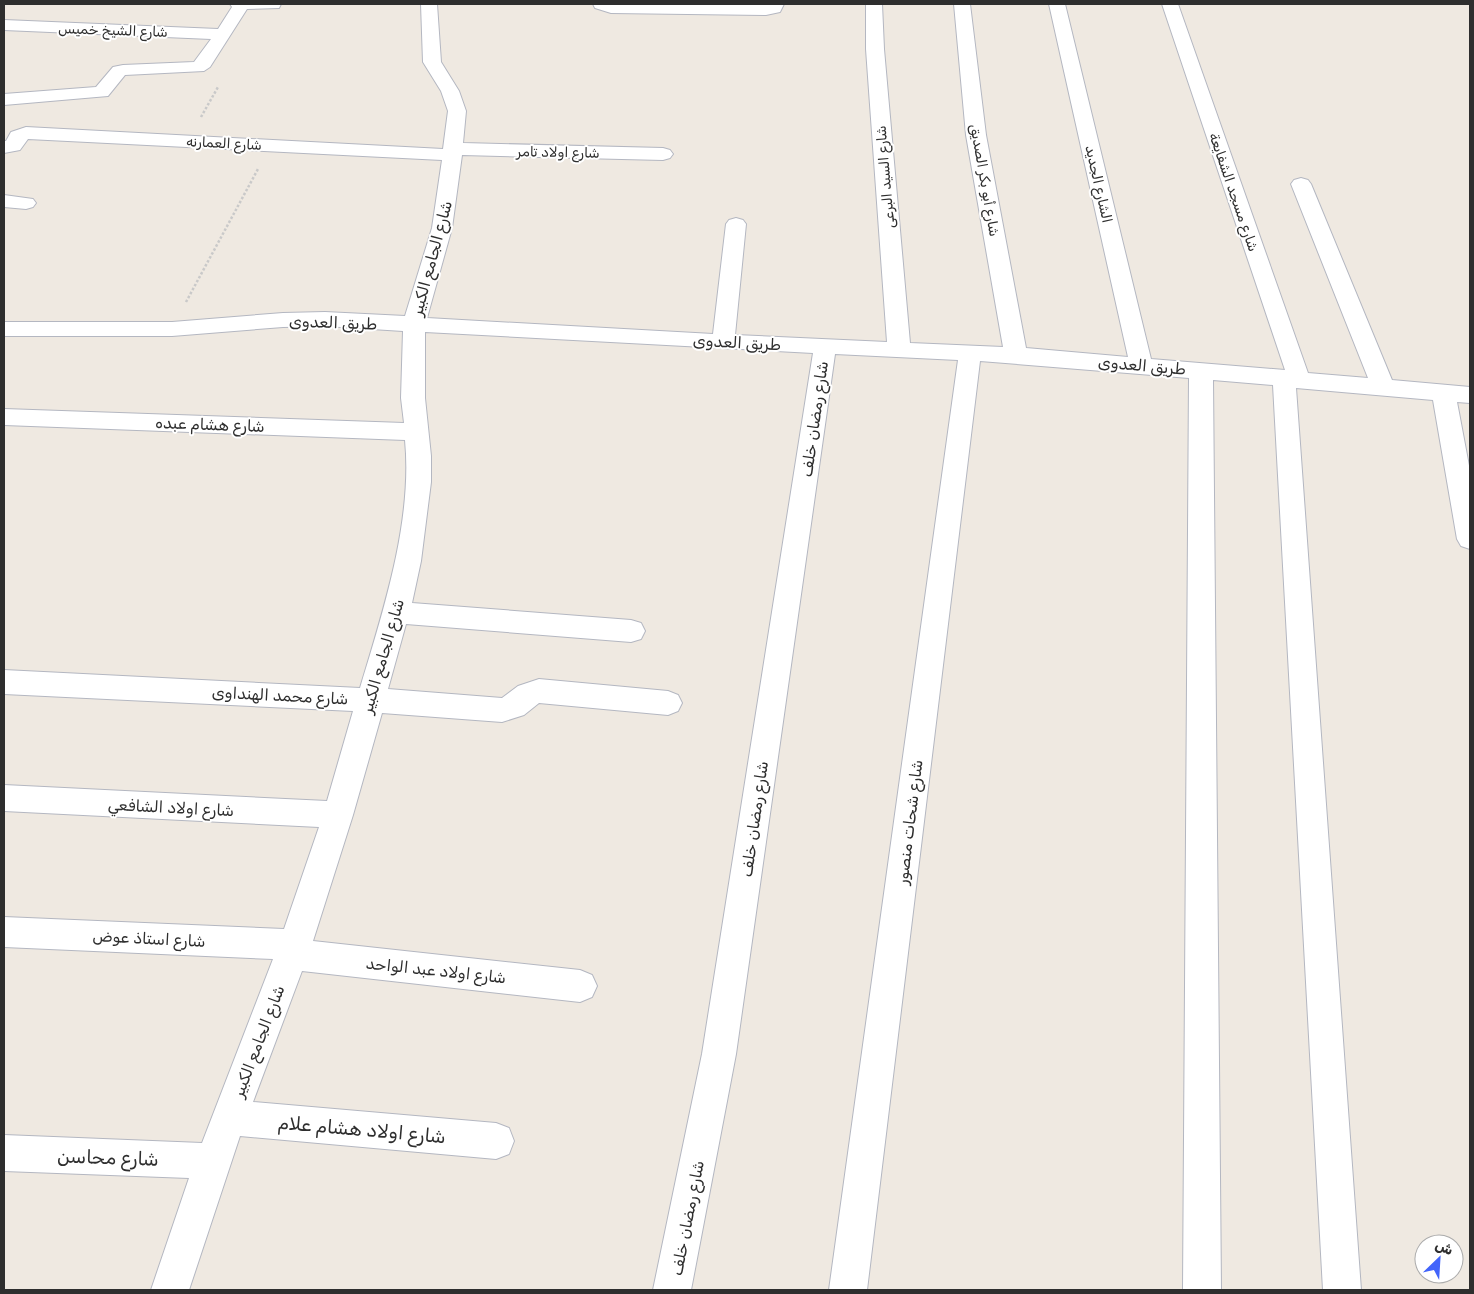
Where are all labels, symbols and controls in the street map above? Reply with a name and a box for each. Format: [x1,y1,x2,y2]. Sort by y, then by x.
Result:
street label: شارع الشيخ خميس [58,20,168,43]
street label: شارع أبو بكر الصديق [964,122,1003,238]
street label: شارع السيد البرعى [873,125,900,229]
street label: شارع مسجد الشفايعة [1203,130,1262,254]
street label: شارع العمارنه [186,133,262,156]
street label: شارع اولاد تامر [515,143,600,164]
street label: الشارع الجديد [1079,144,1116,225]
street label: شارع الجامع الكبير [407,198,458,319]
street label: طريق العدوى [289,311,377,335]
street label: طريق العدوى [692,331,782,355]
street label: طريق العدوى [1097,352,1187,380]
street label: شارع رمضان خلف [797,360,834,479]
street label: شارع هشام عبده [155,413,265,438]
street label: شارع الجامع الكبير [357,597,410,717]
street label: شارع محمد الهنداوى [211,682,349,711]
street label: شارع شحات منصور [892,759,929,887]
street label: شارع رمضان خلف [737,760,774,879]
street label: شارع اولاد الشافعي [107,795,235,823]
street label: شارع استاذ عوض [92,926,206,953]
street label: شارع اولاد عبد الواحد [365,954,507,989]
street label: شارع الجامع الكبير [228,982,290,1102]
street label: شارع اولاد هشام علام [277,1111,447,1150]
street label: شارع محاسن [57,1144,159,1173]
street label: شارع رمضان خلف [667,1159,710,1278]
north arrow [1414,1234,1464,1284]
text: ش [1433,1236,1456,1259]

